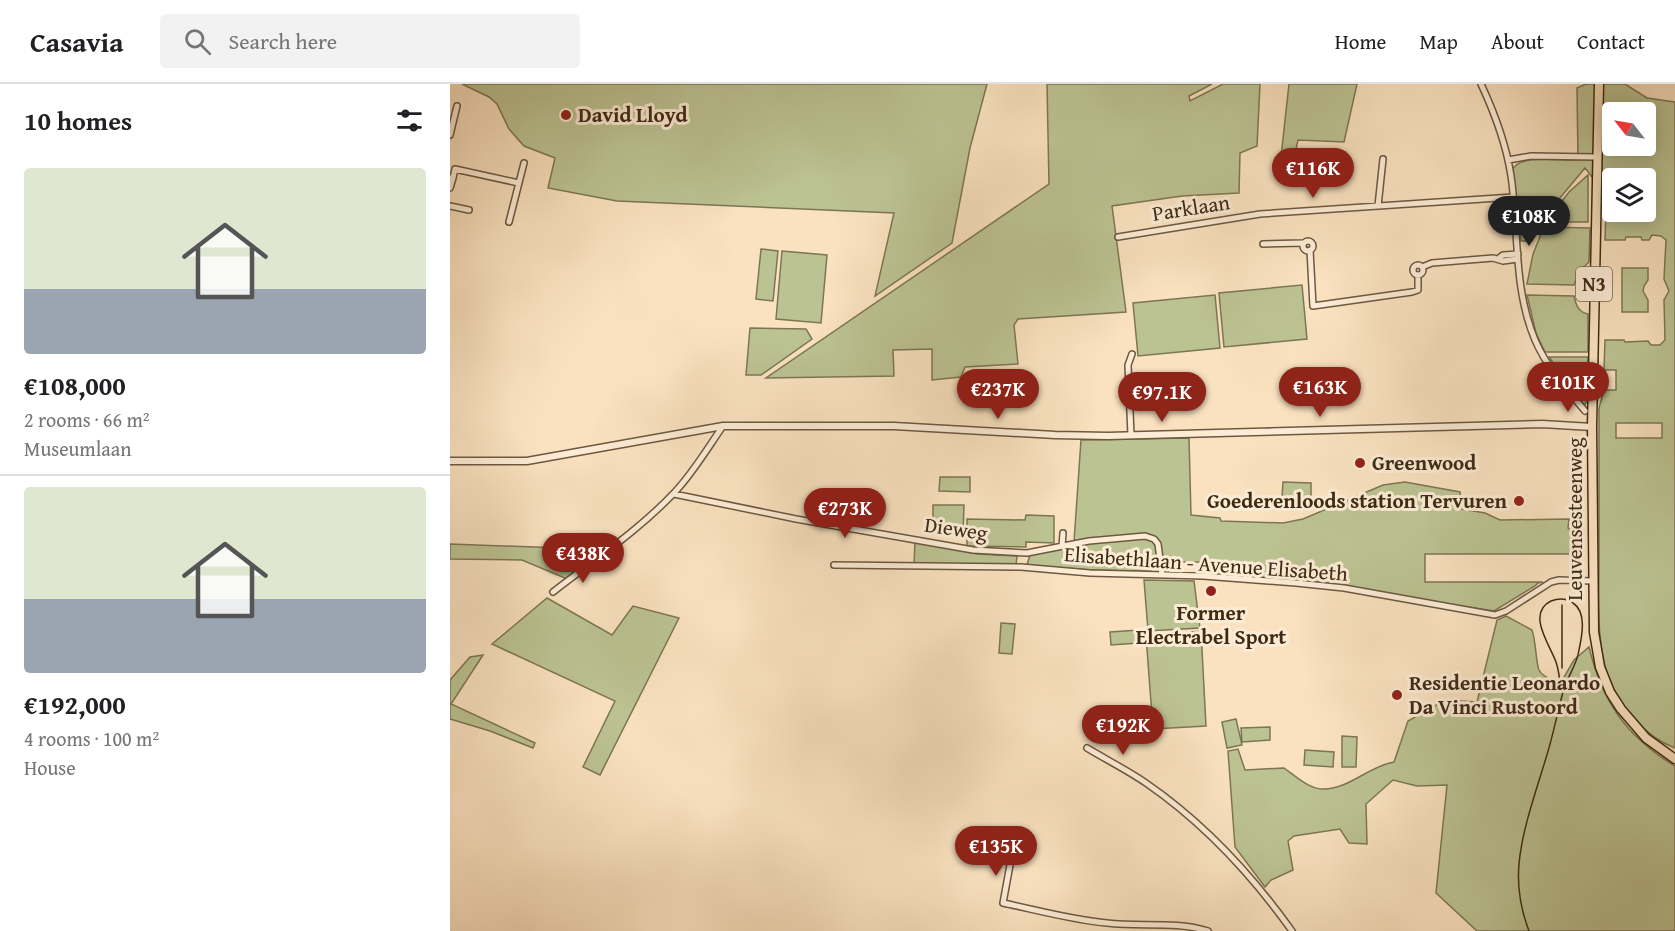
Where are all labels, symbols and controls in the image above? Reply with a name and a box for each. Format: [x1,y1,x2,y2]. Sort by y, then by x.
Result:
search box [160,14,580,68]
text: Casavia [30,21,124,62]
icon: search [181,25,214,58]
text: Search here [229,25,337,57]
text: Home [1335,26,1386,57]
text: Map [1419,26,1458,57]
text: About [1491,26,1544,57]
text: Contact [1577,26,1645,57]
place label: David Lloyd [578,99,688,130]
text: 10 homes [24,101,132,140]
north arrow [1602,102,1656,156]
map controls [1602,102,1656,222]
icon: filters [393,104,426,137]
marker: David Lloyd [559,108,573,122]
pin: €116K [1271,148,1355,199]
text: €116K [1286,153,1340,182]
button: layers [1602,168,1656,222]
street label: Parklaan [1150,186,1232,229]
pin: €108K [1487,196,1571,247]
text: €108K [1502,201,1556,230]
icon: home [171,207,279,315]
road number: N3 [1576,267,1612,301]
pin: €101K [1526,362,1610,413]
text: €108,000 [24,366,126,405]
pin: €163K [1278,367,1362,418]
text: €101K [1541,367,1595,396]
pin: €237K [956,369,1040,420]
pin: €97.1K [1113,372,1211,423]
text: €163K [1293,372,1347,401]
text: €237K [971,374,1025,403]
text: €97.1K [1132,377,1192,406]
text: 2 rooms · 66 m² [24,405,150,434]
text: Museumlaan [24,434,131,463]
street label: Leuvensesteenweg [1559,437,1590,601]
place label: Greenwood [1372,447,1476,478]
marker: Greenwood [1353,456,1367,470]
place label: Goederenloods station Tervuren [1207,485,1508,516]
pin: €273K [803,488,887,539]
text: €273K [818,493,872,522]
marker: Goederenloods station Tervuren [1512,494,1526,508]
street label: Dieweg [923,509,990,548]
icon: home [171,526,279,634]
pin: €438K [541,533,625,584]
text: €438K [556,538,610,567]
street label: Elisabethlaan - Avenue Elisabeth [1063,538,1349,589]
marker: Former Electrabel Sport [1204,584,1218,598]
place label: Former Electrabel Sport [1136,597,1286,652]
place label: Residentie Leonardo Da Vinci Rustoord [1409,667,1600,722]
text: €192,000 [24,685,126,724]
marker: Residentie Leonardo Da Vinci Rustoord [1390,688,1404,702]
pin: €192K [1081,705,1165,756]
text: €192K [1096,710,1150,739]
text: 4 rooms · 100 m² [24,724,159,753]
text: House [24,753,76,782]
pin: €135K [954,826,1038,877]
text: €135K [969,831,1023,860]

